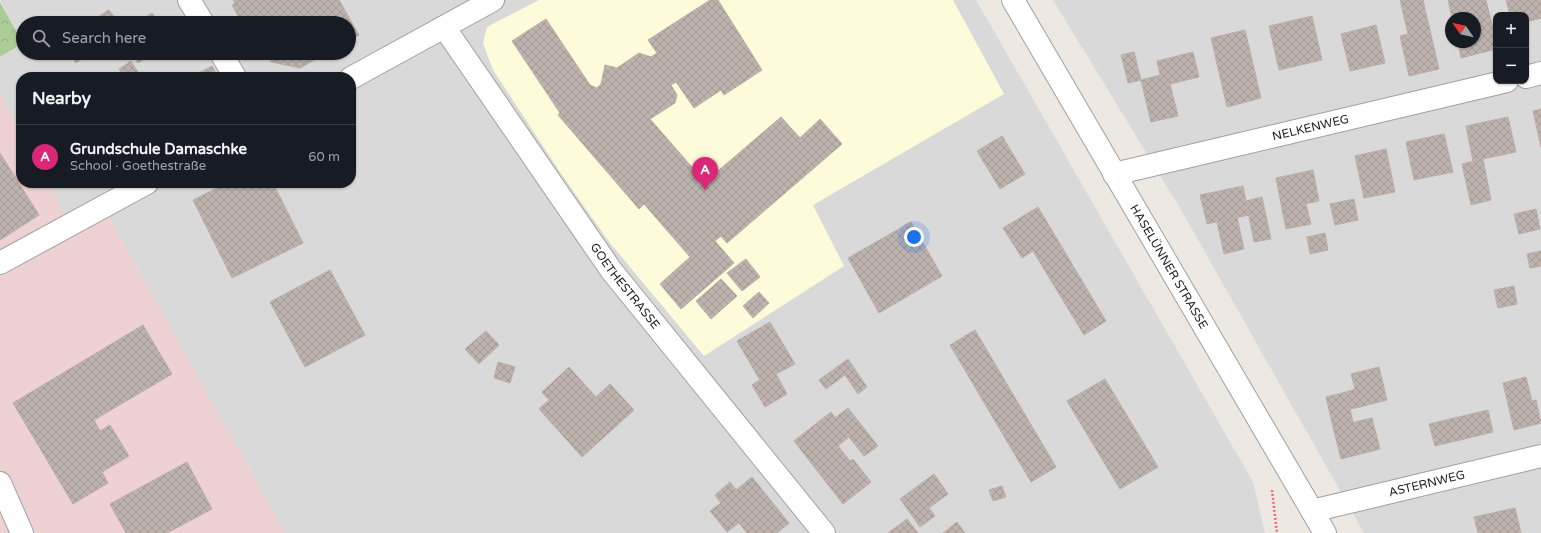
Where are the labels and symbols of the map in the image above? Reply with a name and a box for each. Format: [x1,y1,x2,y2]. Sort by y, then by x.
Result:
north arrow [1445,12,1481,48]
street label: NELKENWEG [1271,112,1350,143]
pin: A [692,157,718,190]
street label: HASELÜNNER STRASSE [1127,202,1211,332]
your location [904,227,924,247]
street label: GOETHESTRASSE [588,240,663,332]
street label: ASTERNWEG [1387,468,1466,499]

